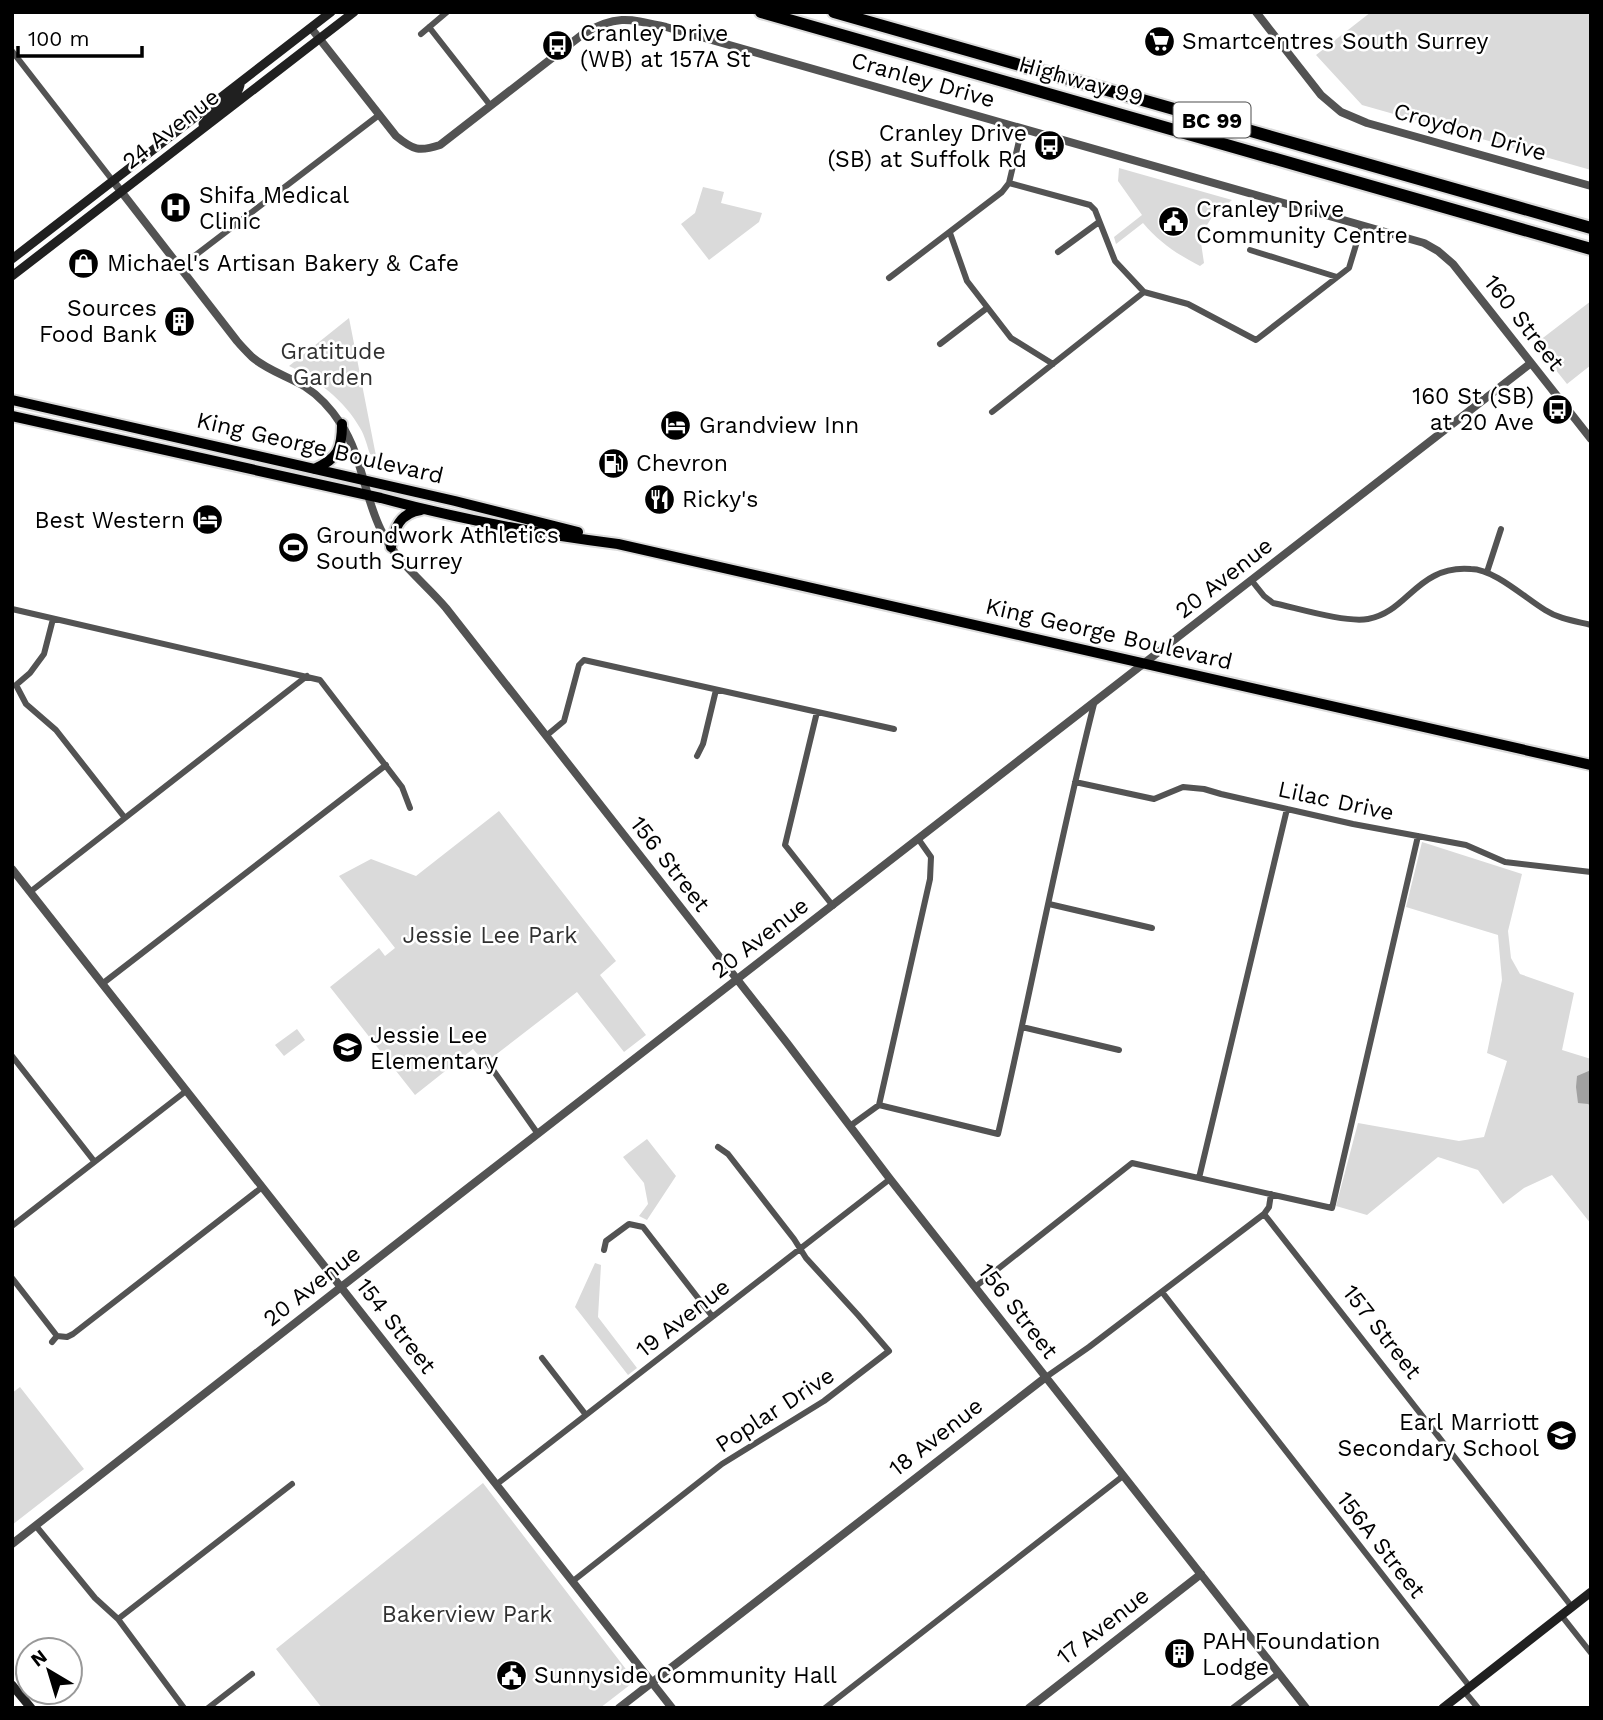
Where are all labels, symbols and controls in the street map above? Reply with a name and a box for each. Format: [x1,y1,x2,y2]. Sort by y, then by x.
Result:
scale bar [18,14,142,58]
place label: Cranley Drive (WB) at 157A St [580,20,751,73]
supermarket icon: Smartcentres South Surrey [1142,24,1176,58]
text: 100 m [28,26,90,51]
place label: Smartcentres South Surrey [1182,28,1488,55]
bus stop icon: Cranley Drive (WB) at 157A St [540,29,574,63]
street label: Cranley Drive [848,47,998,113]
street label: Highway 99 [1016,50,1146,112]
street label: 24 Avenue [117,83,225,175]
street label: Croydon Drive [1391,97,1549,167]
road number: BC 99 [1174,102,1250,138]
place label: Cranley Drive (SB) at Suffolk Rd [827,120,1027,173]
bus stop icon: Cranley Drive (SB) at Suffolk Rd [1033,129,1067,163]
place label: Shifa Medical Clinic [199,182,349,235]
hospital icon: Shifa Medical Clinic [159,191,193,225]
place label: Cranley Drive Community Centre [1196,196,1408,249]
public building icon: Cranley Drive Community Centre [1156,205,1190,239]
shop icon: Michael's Artisan Bakery & Cafe [67,246,101,280]
place label: Michael's Artisan Bakery & Cafe [107,250,459,277]
street label: 160 Street [1478,270,1570,377]
place label: Sources Food Bank [39,295,157,348]
building icon: Sources Food Bank [163,304,197,338]
park label: Gratitude Garden [280,338,386,391]
place label: 160 St (SB) at 20 Ave [1412,383,1534,436]
bus stop icon: 160 St (SB) at 20 Ave [1540,392,1574,426]
street label: King George Boulevard [194,406,446,490]
hotel icon: Grandview Inn [659,408,693,442]
place label: Grandview Inn [699,412,859,439]
fuel station icon: Chevron [596,446,630,480]
place label: Chevron [636,450,728,477]
restaurant icon: Ricky's [642,482,676,516]
place label: Ricky's [682,486,758,513]
hotel icon: Best Western [191,503,225,537]
place label: Best Western [34,507,185,534]
place label: Groundwork Athletics South Surrey [316,522,559,575]
sports icon: Groundwork Athletics South Surrey [276,531,310,565]
street label: 20 Avenue [1170,532,1278,624]
street label: King George Boulevard [983,592,1235,676]
street label: Lilac Drive [1276,776,1396,826]
street label: 156 Street [624,811,716,917]
street label: 20 Avenue [706,892,814,984]
park label: Jessie Lee Park [403,922,577,949]
place label: Jessie Lee Elementary [370,1022,498,1075]
school or university icon: Jessie Lee Elementary [330,1031,364,1065]
street label: 20 Avenue [258,1240,366,1332]
street label: 156 Street [972,1258,1064,1364]
street label: 154 Street [350,1273,442,1379]
street label: 19 Avenue [631,1273,735,1363]
street label: 157 Street [1337,1280,1427,1385]
street label: Poplar Drive [711,1362,839,1458]
street label: 18 Avenue [884,1392,988,1482]
place label: Earl Marriott Secondary School [1338,1409,1539,1462]
school or university icon: Earl Marriott Secondary School [1545,1418,1579,1452]
street label: 156A Street [1331,1486,1431,1604]
street label: 17 Avenue [1052,1582,1154,1670]
park label: Bakerview Park [382,1601,552,1628]
place label: PAH Foundation Lodge [1202,1628,1381,1681]
north arrow [14,1636,84,1706]
building icon: PAH Foundation Lodge [1162,1637,1196,1671]
text: N [26,1645,51,1671]
public building icon: Sunnyside Community Hall [494,1658,528,1692]
place label: Sunnyside Community Hall [534,1662,837,1689]

